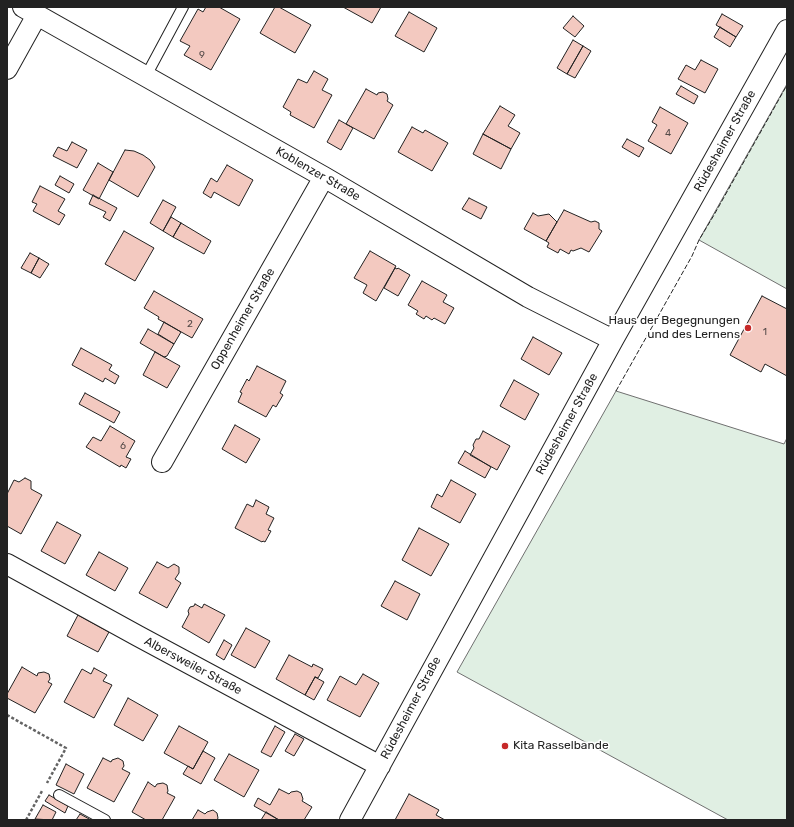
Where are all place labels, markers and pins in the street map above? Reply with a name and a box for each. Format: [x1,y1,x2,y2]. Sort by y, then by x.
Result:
place label: Haus der Begegnungen und des Lernens [608,314,740,342]
marker: Haus der Begegnungen und des Lernens [743,323,753,333]
place label: Kita Rasselbande [513,739,609,753]
marker: Kita Rasselbande [500,741,510,751]

